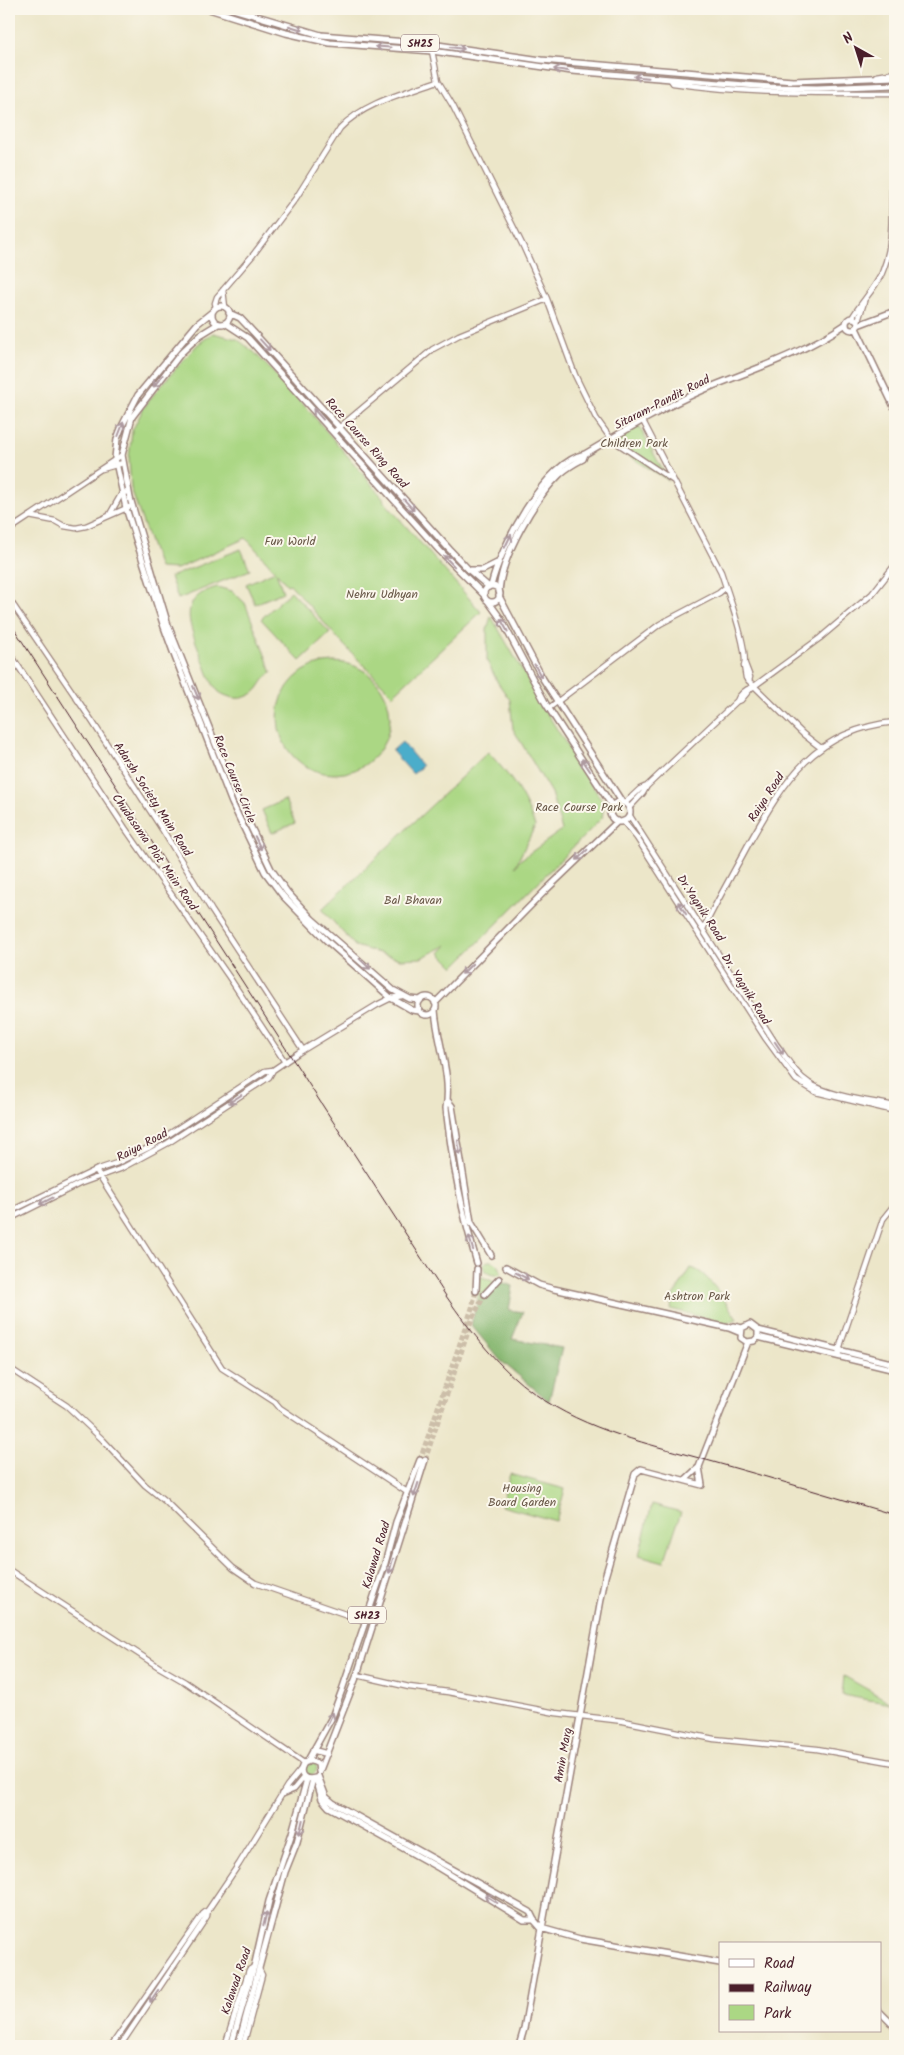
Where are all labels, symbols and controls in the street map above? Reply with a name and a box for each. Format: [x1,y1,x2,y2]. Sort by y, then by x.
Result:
north arrow [832,22,882,72]
one-way arrow [288,24,304,34]
text: N [838,27,859,50]
road number: SH25 [401,34,439,52]
one-way arrow [375,43,391,52]
one-way arrow [449,43,465,53]
one-way arrow [553,64,569,74]
one-way arrow [633,72,649,82]
one-way arrow [259,339,271,352]
street label: Sitaram-Pandit Road [611,370,714,435]
one-way arrow [153,374,164,387]
street label: Race Course Ring Road [321,394,413,494]
one-way arrow [312,407,323,420]
one-way arrow [117,422,126,437]
park label: Children Park [600,434,668,453]
one-way arrow [403,498,415,511]
park label: Fun World [265,532,316,551]
one-way arrow [504,534,513,549]
one-way arrow [443,555,456,567]
park label: Nehru Udhyan [346,585,418,604]
one-way arrow [499,618,508,633]
one-way arrow [533,663,543,678]
one-way arrow [192,685,202,700]
street label: Race Course Circle [208,732,261,827]
street label: Adarsh Society Main Road [108,738,197,861]
one-way arrow [581,758,592,772]
street label: Raiya Road [743,768,790,826]
street label: Chudasama Plot Main Road [107,790,203,916]
park label: Race Course Park [535,798,623,817]
one-way arrow [254,835,264,850]
one-way arrow [576,849,589,861]
street label: Dr.Yagnik Road [672,871,730,946]
park label: Bal Bhavan [384,891,442,910]
one-way arrow [677,902,687,916]
street label: Dr. Yagnik Road [716,950,776,1030]
one-way arrow [358,958,371,969]
one-way arrow [461,963,473,975]
one-way arrow [774,1041,784,1055]
one-way arrow [228,1094,242,1104]
street label: Raiya Road [113,1124,172,1167]
one-way arrow [454,1139,464,1155]
one-way arrow [39,1196,54,1206]
one-way arrow [465,1235,475,1251]
one-way arrow [515,1271,530,1281]
park label: Ashtron Park [664,1287,730,1306]
park label: Housing Board Garden [488,1479,556,1512]
one-way arrow [411,1482,420,1497]
street label: Kalawad Road [357,1518,396,1591]
one-way arrow [386,1557,396,1573]
road number: SH23 [348,1606,386,1624]
one-way arrow [326,1712,335,1727]
street label: Amin Marg [549,1726,578,1784]
one-way arrow [296,1818,305,1834]
one-way arrow [484,1894,498,1904]
one-way arrow [261,1912,270,1928]
legend [719,1942,882,2032]
street label: Kalawad Road [216,1944,257,2017]
text: Road [764,1952,795,1976]
text: Railway [764,1976,812,2000]
one-way arrow [149,1988,159,2002]
text: Park [764,2002,792,2026]

